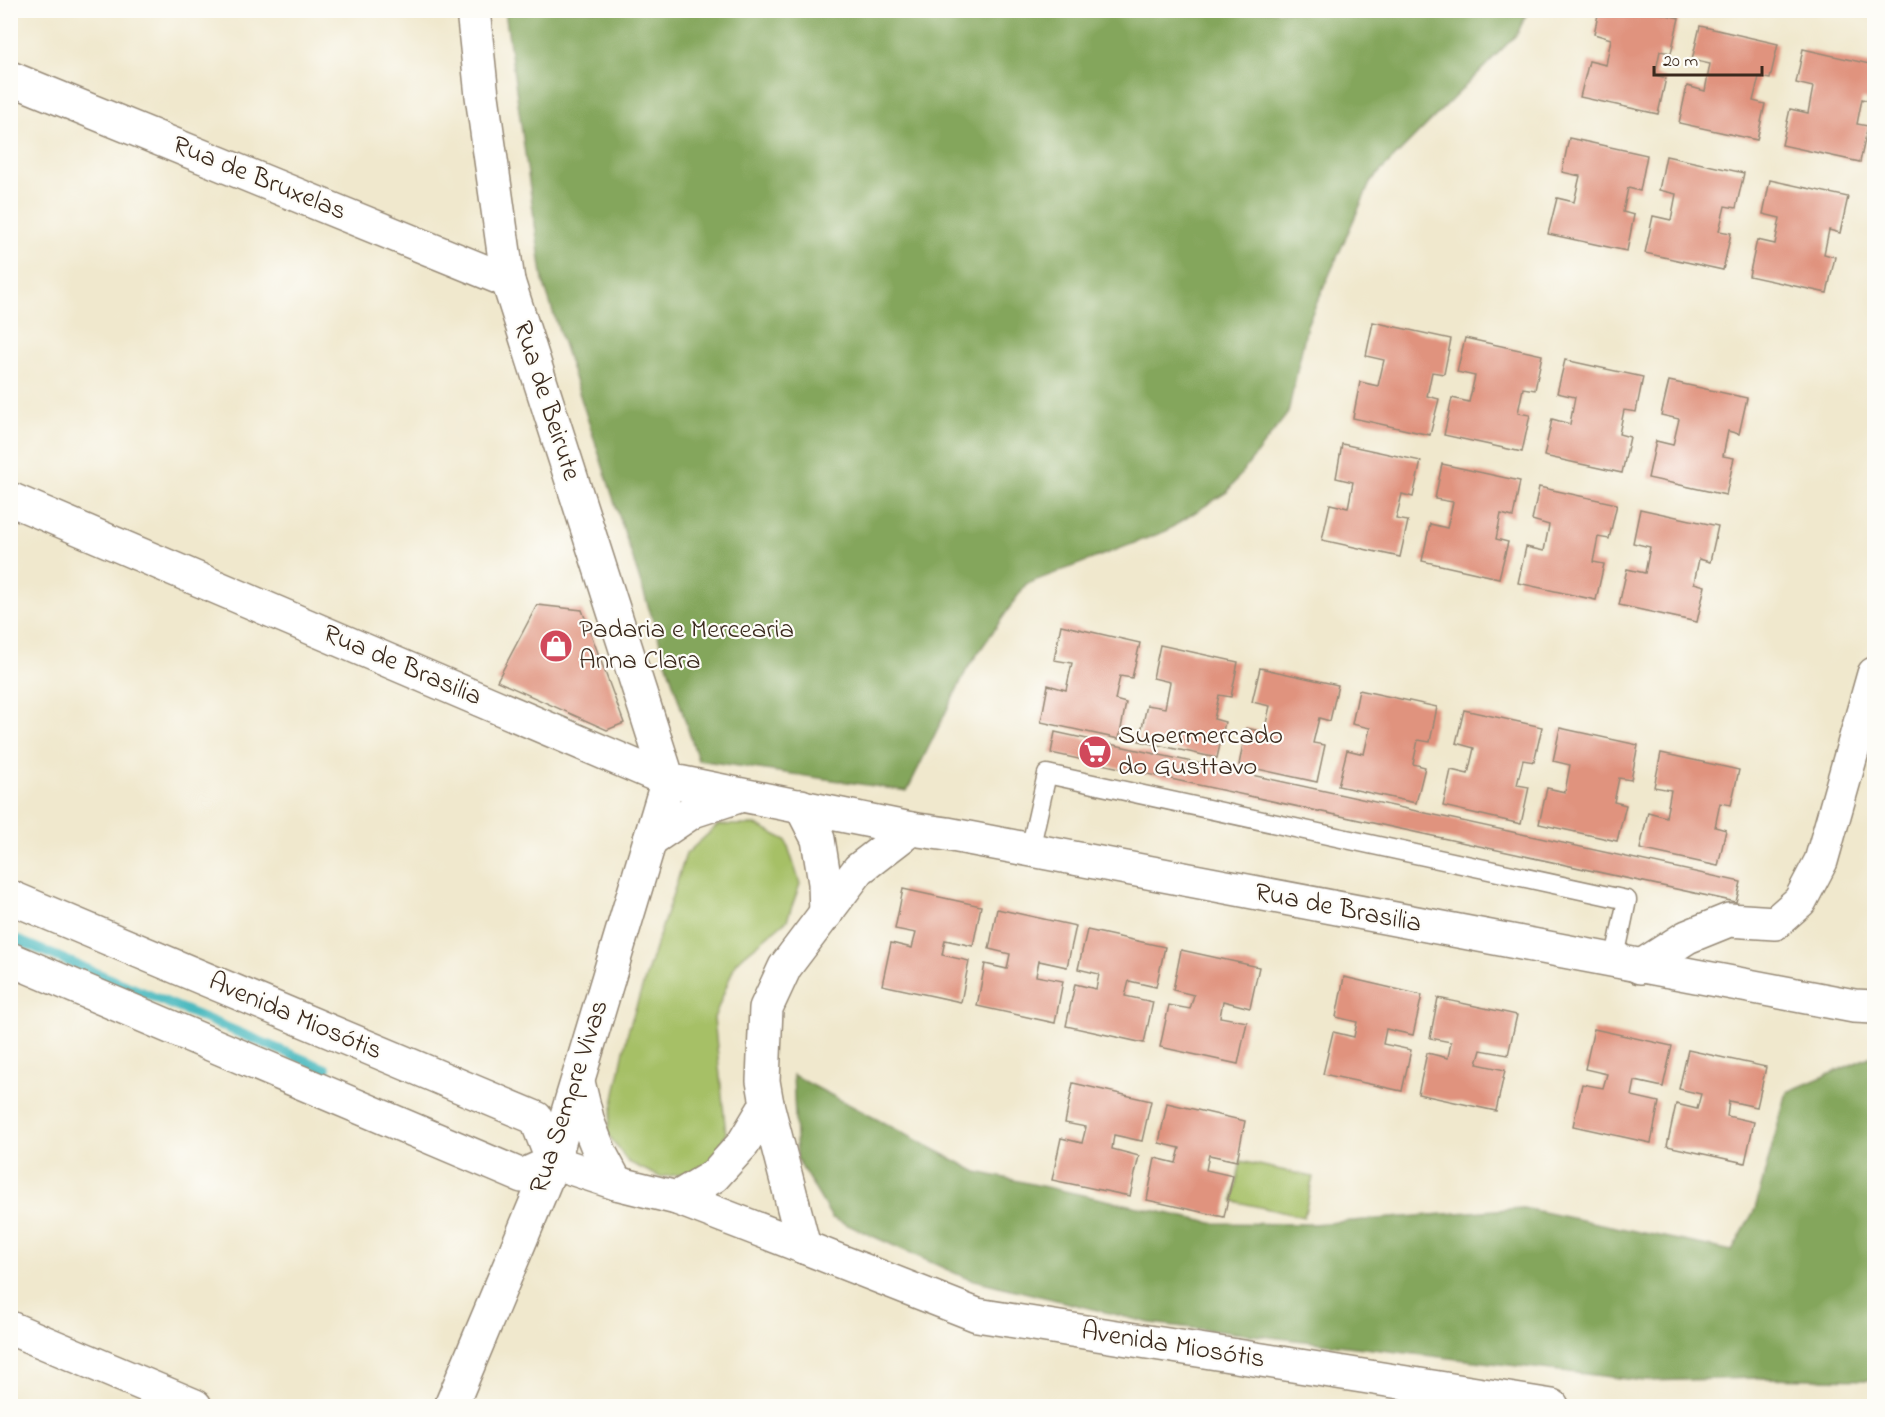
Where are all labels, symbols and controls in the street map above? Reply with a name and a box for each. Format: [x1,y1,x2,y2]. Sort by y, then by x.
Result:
scale bar [1654,39,1762,77]
text: 20 m [1663,49,1698,75]
street label: Rua de Bruxelas [166,126,352,232]
street label: Rua de Beirute [502,316,590,487]
place label: Padaria e Mercearia Anna Clara [579,611,794,681]
street label: Rua de Brasilia [316,615,488,717]
shop icon: Padaria e Mercearia Anna Clara [538,628,574,664]
place label: Supermercado do Gusttavo [1118,717,1283,787]
supermarket icon: Supermercado do Gusttavo [1077,734,1113,770]
street label: Rua de Brasilia [1251,874,1425,944]
street label: Avenida Miosótis [202,963,388,1071]
street label: Rua Sempre Vivas [520,995,620,1199]
street label: Avenida Miosótis [1078,1312,1268,1380]

